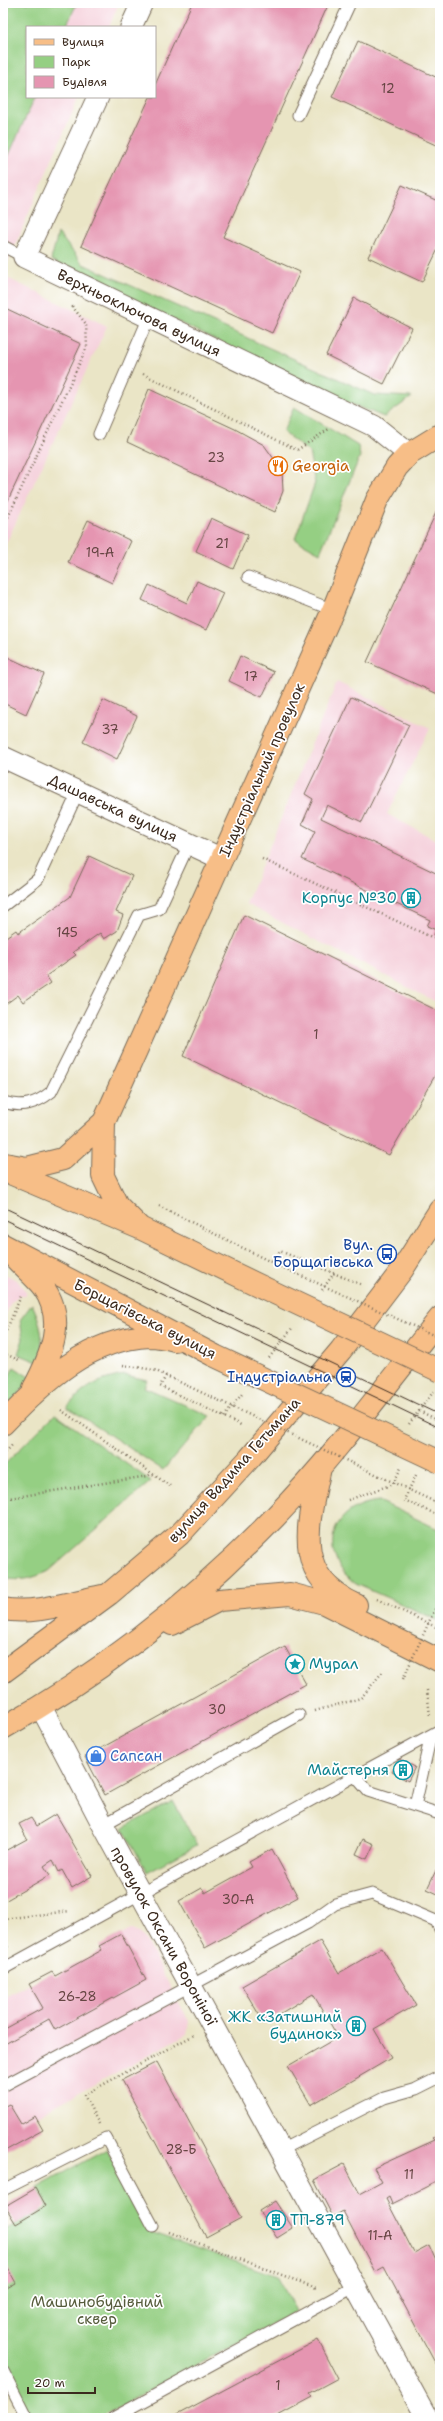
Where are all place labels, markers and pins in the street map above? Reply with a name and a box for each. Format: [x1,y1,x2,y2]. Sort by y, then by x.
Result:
restaurant icon: Georgia [267,455,289,477]
place label: Georgia [292,456,350,476]
building icon: Корпус №30 [400,887,422,909]
place label: Корпус №30 [302,888,397,908]
place label: Вул. Борщагівська [273,1235,374,1272]
bus stop icon: Вул. Борщагівська [376,1243,398,1265]
station icon: Індустріальна [335,1366,357,1388]
place label: Індустріальна [227,1367,333,1387]
place icon: Мурал [284,1653,306,1675]
place label: Мурал [309,1654,359,1674]
shop icon: Сапсан [85,1745,107,1767]
place label: Сапсан [110,1746,162,1766]
building icon: Майстерня [392,1759,414,1781]
place label: Майстерня [307,1760,389,1780]
place label: ЖК «Затишний будинок» [228,2007,342,2044]
building icon: ЖК «Затишний будинок» [345,2015,367,2037]
building icon: ТП-879 [265,2209,287,2231]
place label: ТП-879 [290,2210,345,2230]

